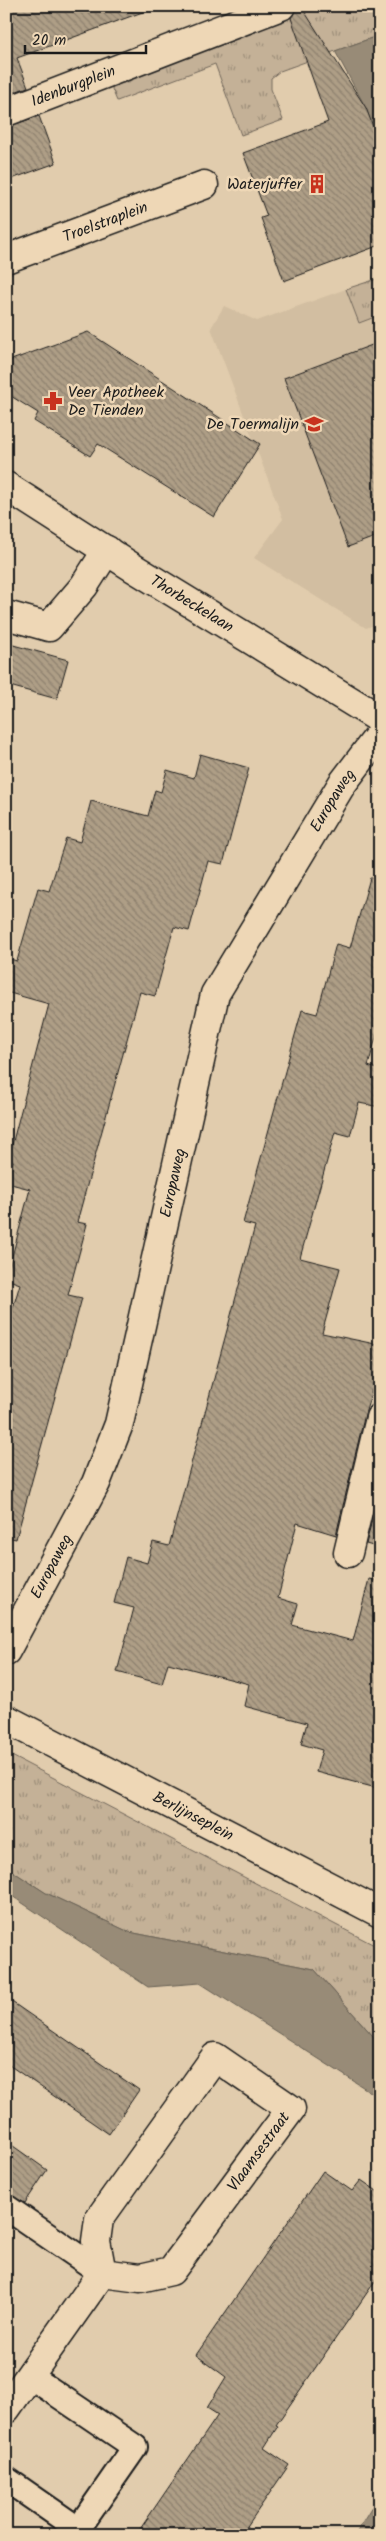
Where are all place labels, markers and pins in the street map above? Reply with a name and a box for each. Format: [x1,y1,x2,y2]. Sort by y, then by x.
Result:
place label: Waterjuffer [227,172,304,197]
building icon: Waterjuffer [306,173,328,195]
place label: Veer Apotheek De Tienden [68,380,164,423]
pharmacy icon: Veer Apotheek De Tienden [42,390,64,412]
place label: De Toermalijn [206,412,299,437]
school or university icon: De Toermalijn [303,413,325,435]

